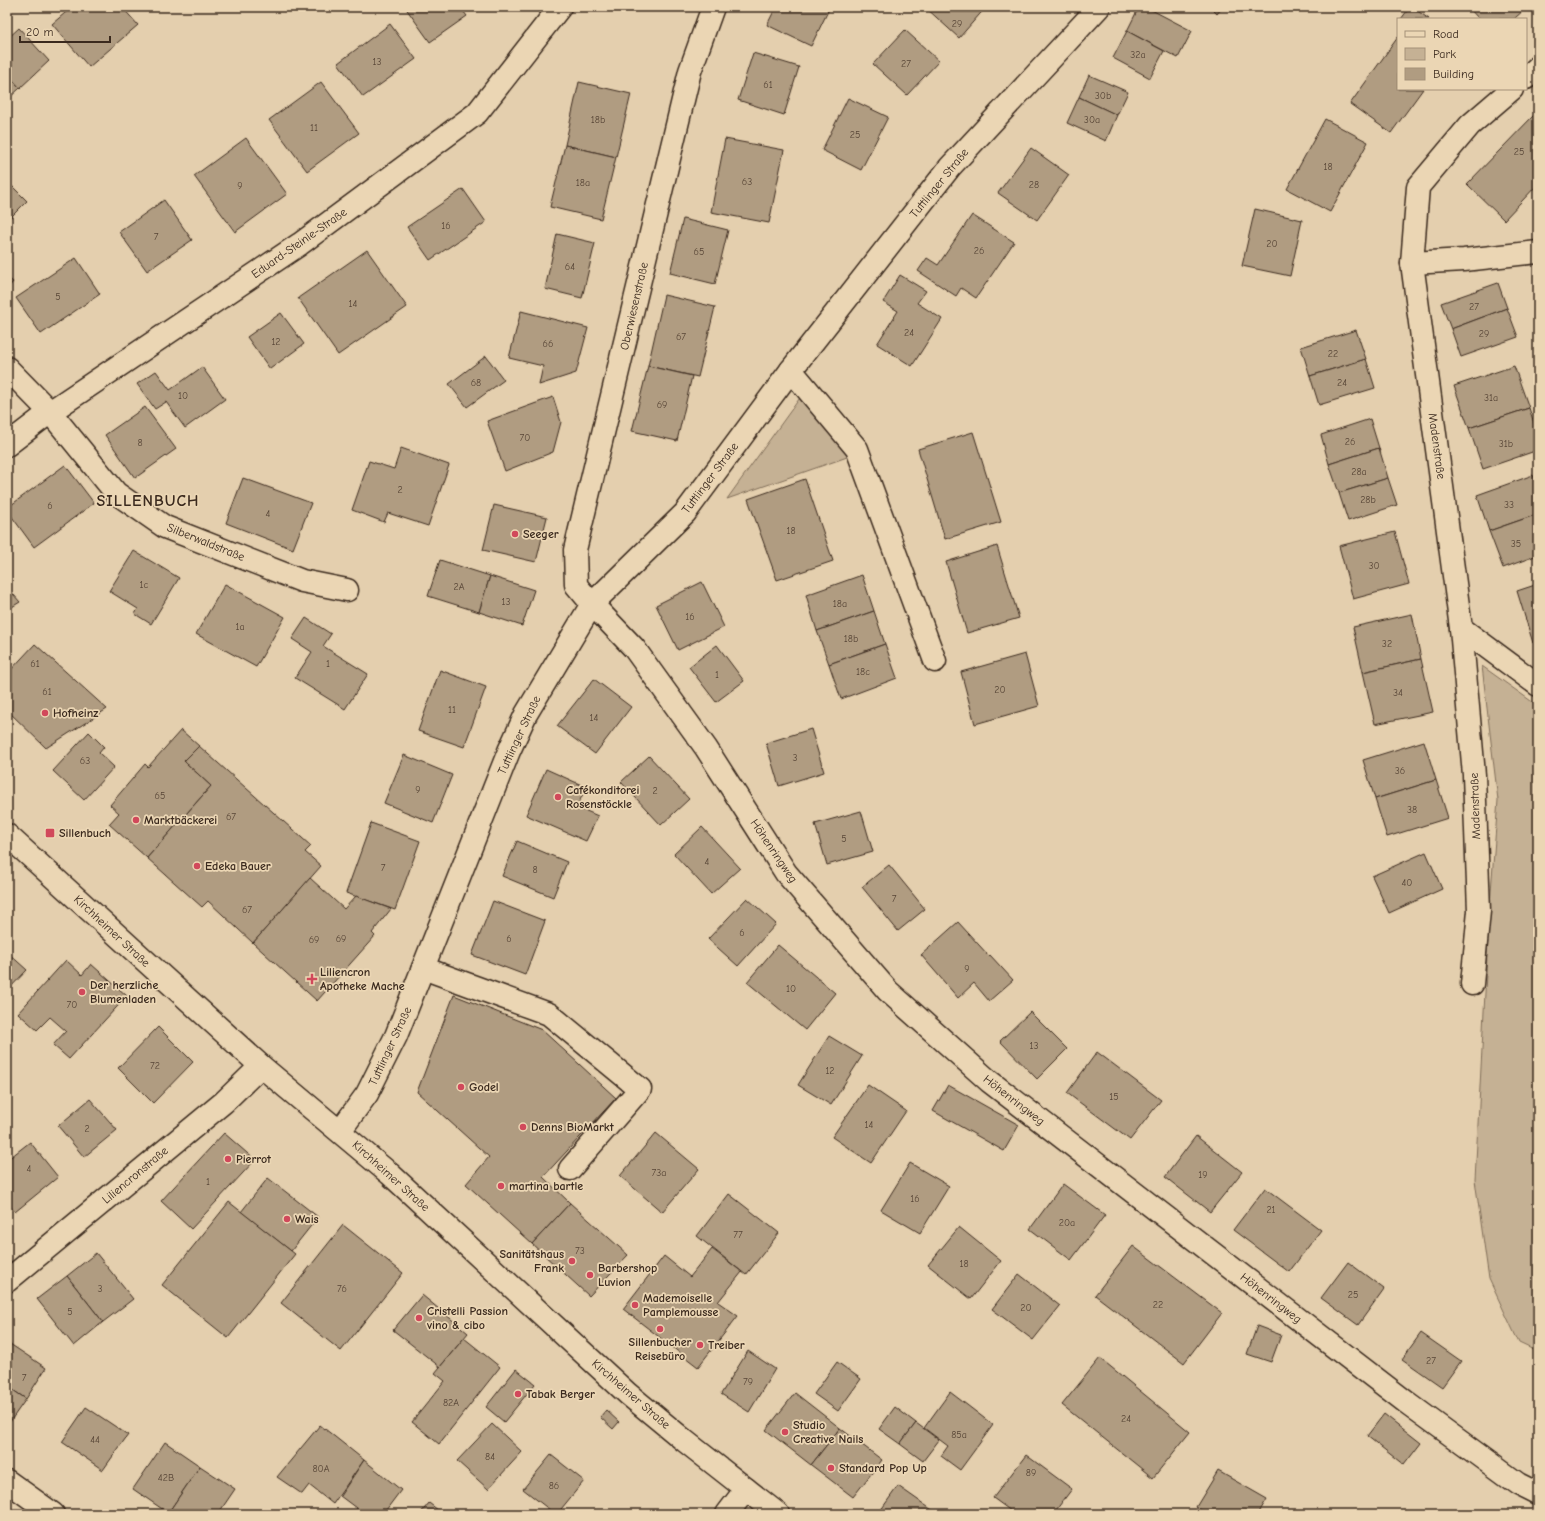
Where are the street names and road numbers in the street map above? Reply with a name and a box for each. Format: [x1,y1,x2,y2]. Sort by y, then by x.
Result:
street label: Tuttlinger Straße [907,145,971,221]
street label: Eduard-Steinle-Straße [249,205,349,281]
street label: Oberwiesenstraße [617,261,651,351]
street label: Madenstraße [1425,412,1449,480]
street label: Tuttlinger Straße [679,440,741,516]
street label: Silberwaldstraße [165,520,247,564]
street label: Tuttlinger Straße [495,693,543,777]
street label: Madenstraße [1467,772,1483,840]
street label: Höhenringweg [748,816,800,886]
street label: Kirchheimer Straße [71,892,153,970]
street label: Tuttlinger Straße [366,1004,414,1088]
street label: Höhenringweg [981,1072,1047,1128]
street label: Kirchheimer Straße [350,1138,432,1214]
street label: Liliencronstraße [99,1143,171,1207]
street label: Höhenringweg [1238,1270,1304,1326]
street label: Kirchheimer Straße [589,1356,673,1432]

